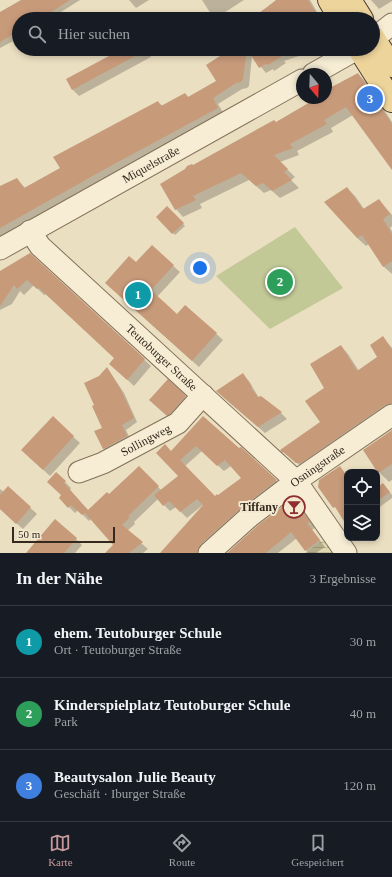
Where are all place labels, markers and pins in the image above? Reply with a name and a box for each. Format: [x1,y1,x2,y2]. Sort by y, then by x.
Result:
pin: 3 [357,84,383,114]
pin: 2 [267,267,293,297]
pin: 1 [125,280,151,310]
bar icon: Tiffany [281,494,307,520]
place label: Tiffany [240,500,278,514]

